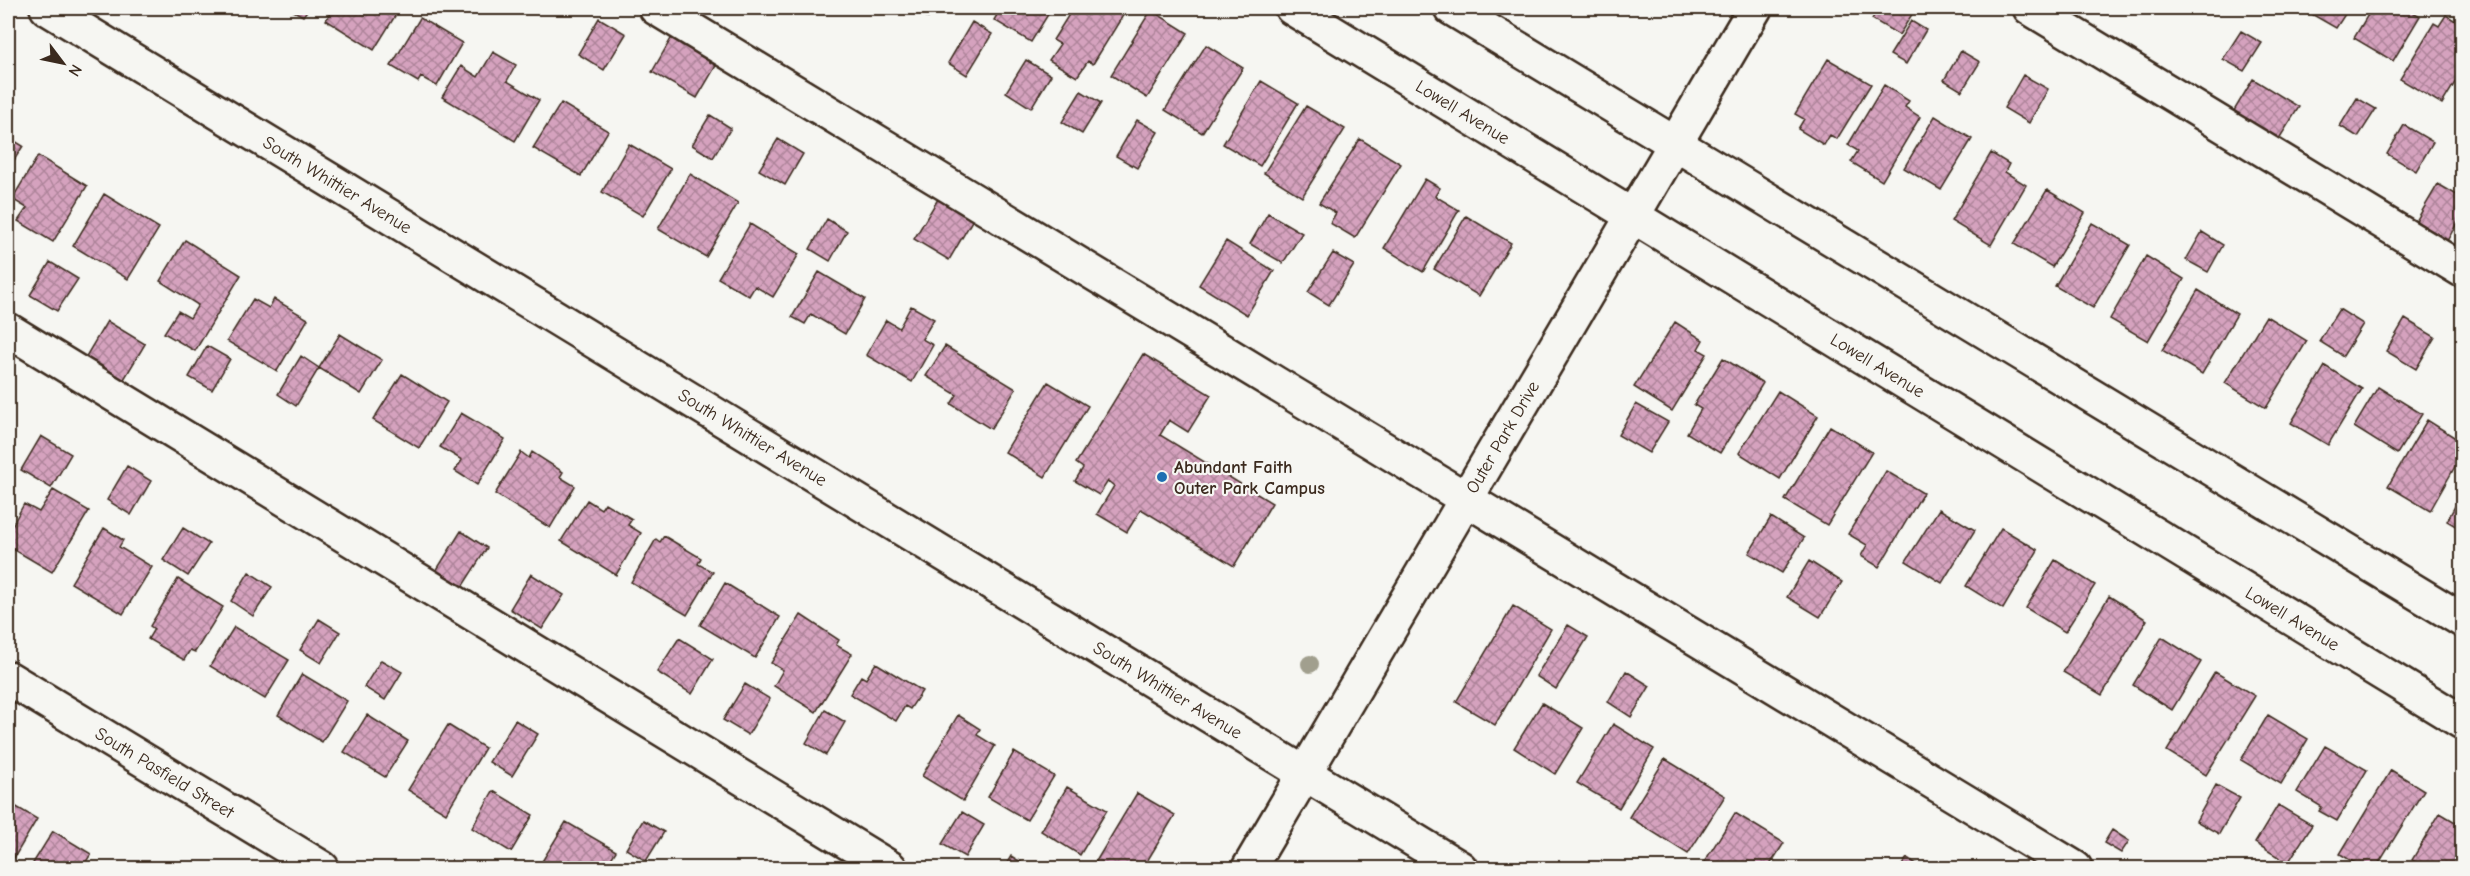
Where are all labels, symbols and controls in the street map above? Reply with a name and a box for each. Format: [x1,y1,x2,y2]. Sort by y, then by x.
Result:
north arrow [33,33,93,93]
text: N [64,61,85,80]
street label: Lowell Avenue [1412,76,1513,149]
street label: South Whittier Avenue [259,132,415,238]
street label: Lowell Avenue [1826,329,1928,402]
street label: Outer Park Drive [1462,377,1544,497]
street label: South Whittier Avenue [674,385,831,491]
place label: Abundant Faith Outer Park Campus [1174,457,1325,499]
marker: Abundant Faith Outer Park Campus [1155,470,1169,484]
street label: Lowell Avenue [2241,582,2343,656]
street label: South Whittier Avenue [1089,637,1246,744]
street label: South Pasfield Street [91,723,238,824]

